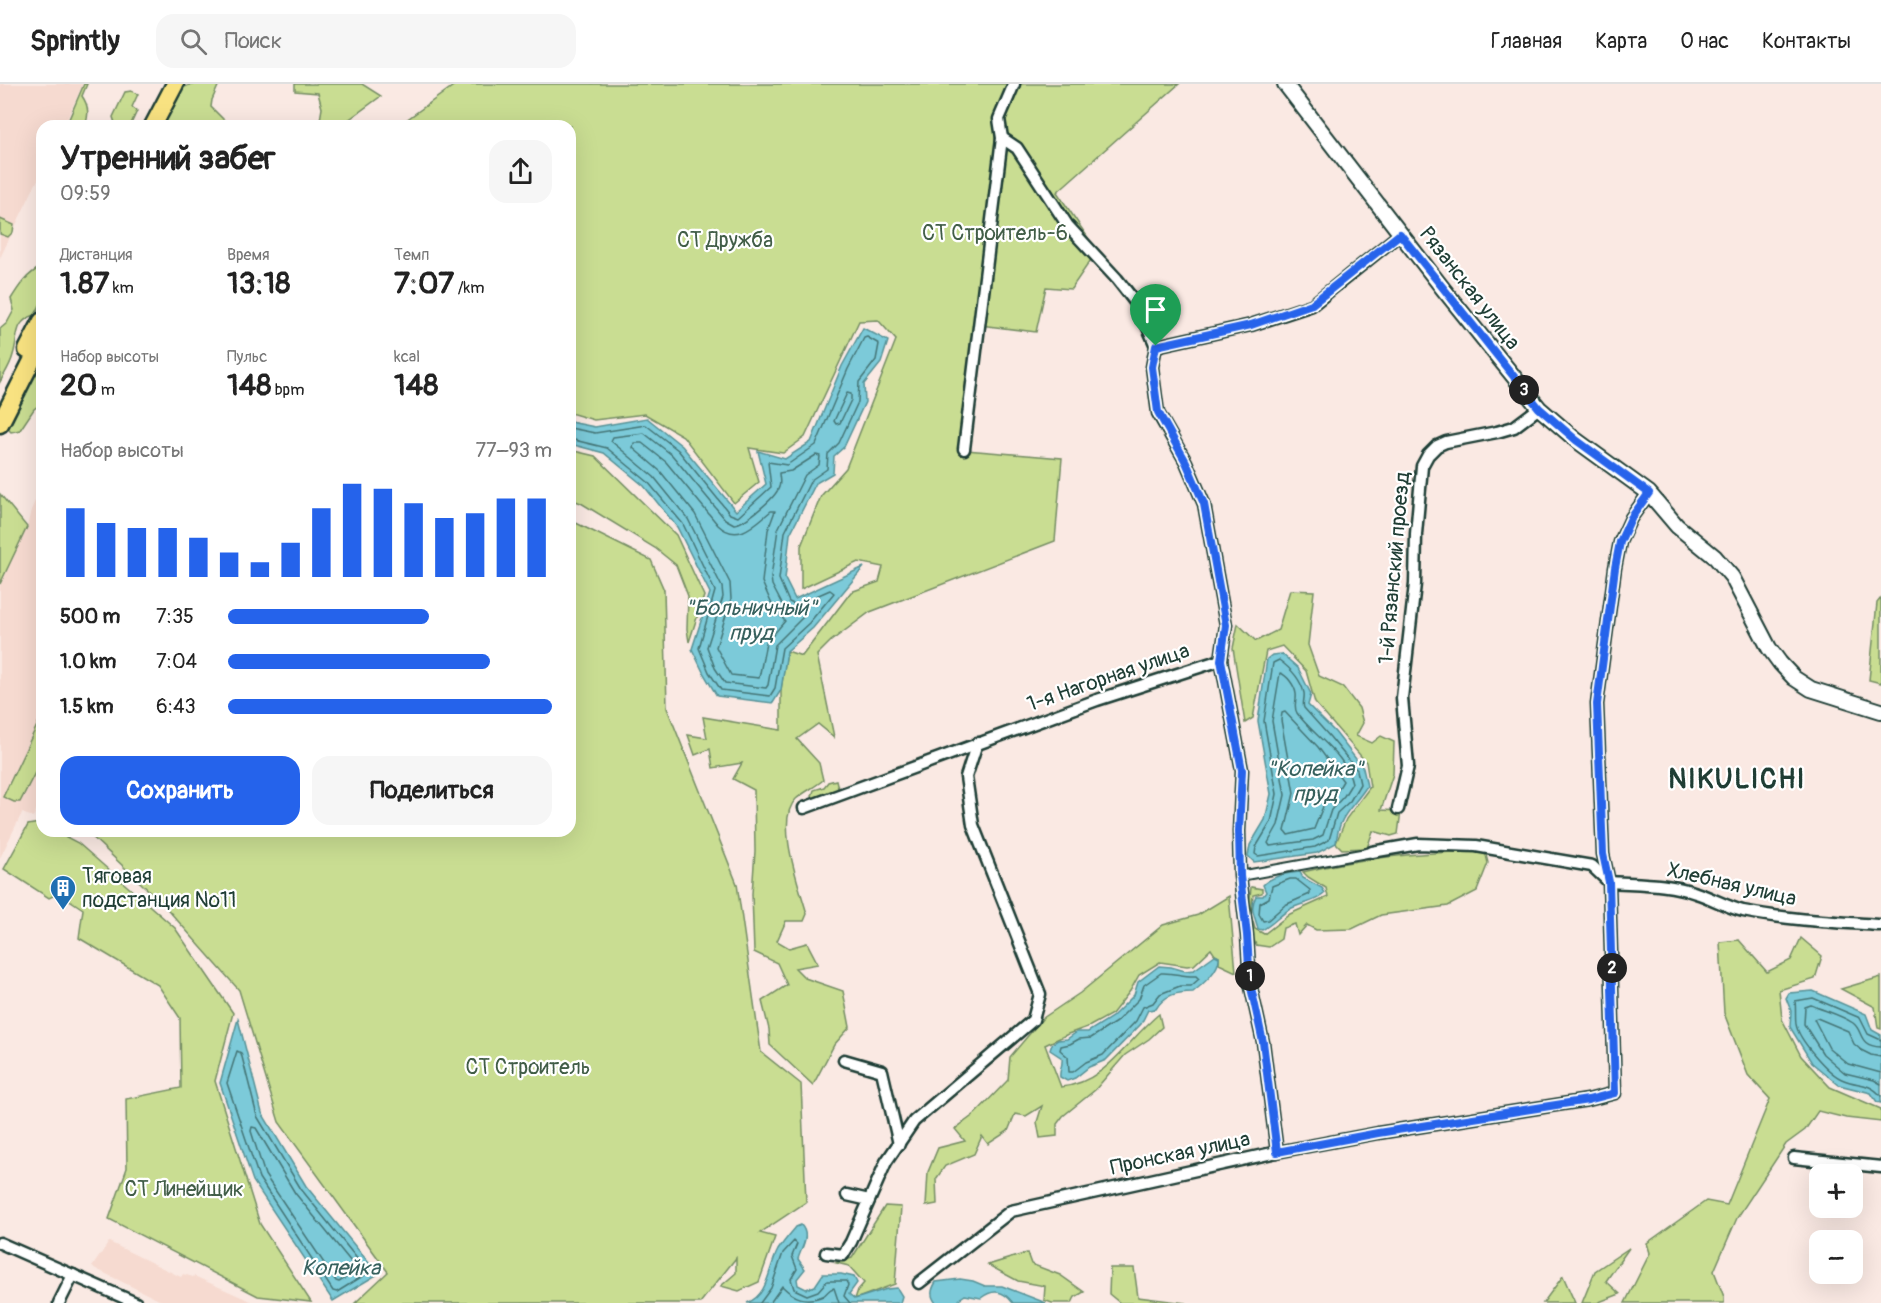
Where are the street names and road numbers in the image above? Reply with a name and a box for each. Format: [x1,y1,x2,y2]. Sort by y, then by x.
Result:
street label: Рязанская улица [1413,221,1526,355]
street label: 1-й Рязанский проезд [1373,470,1416,665]
street label: 1-я Нагорная улица [1023,637,1193,718]
street label: Хлебная улица [1665,857,1799,912]
street label: Пронская улица [1108,1125,1252,1181]

